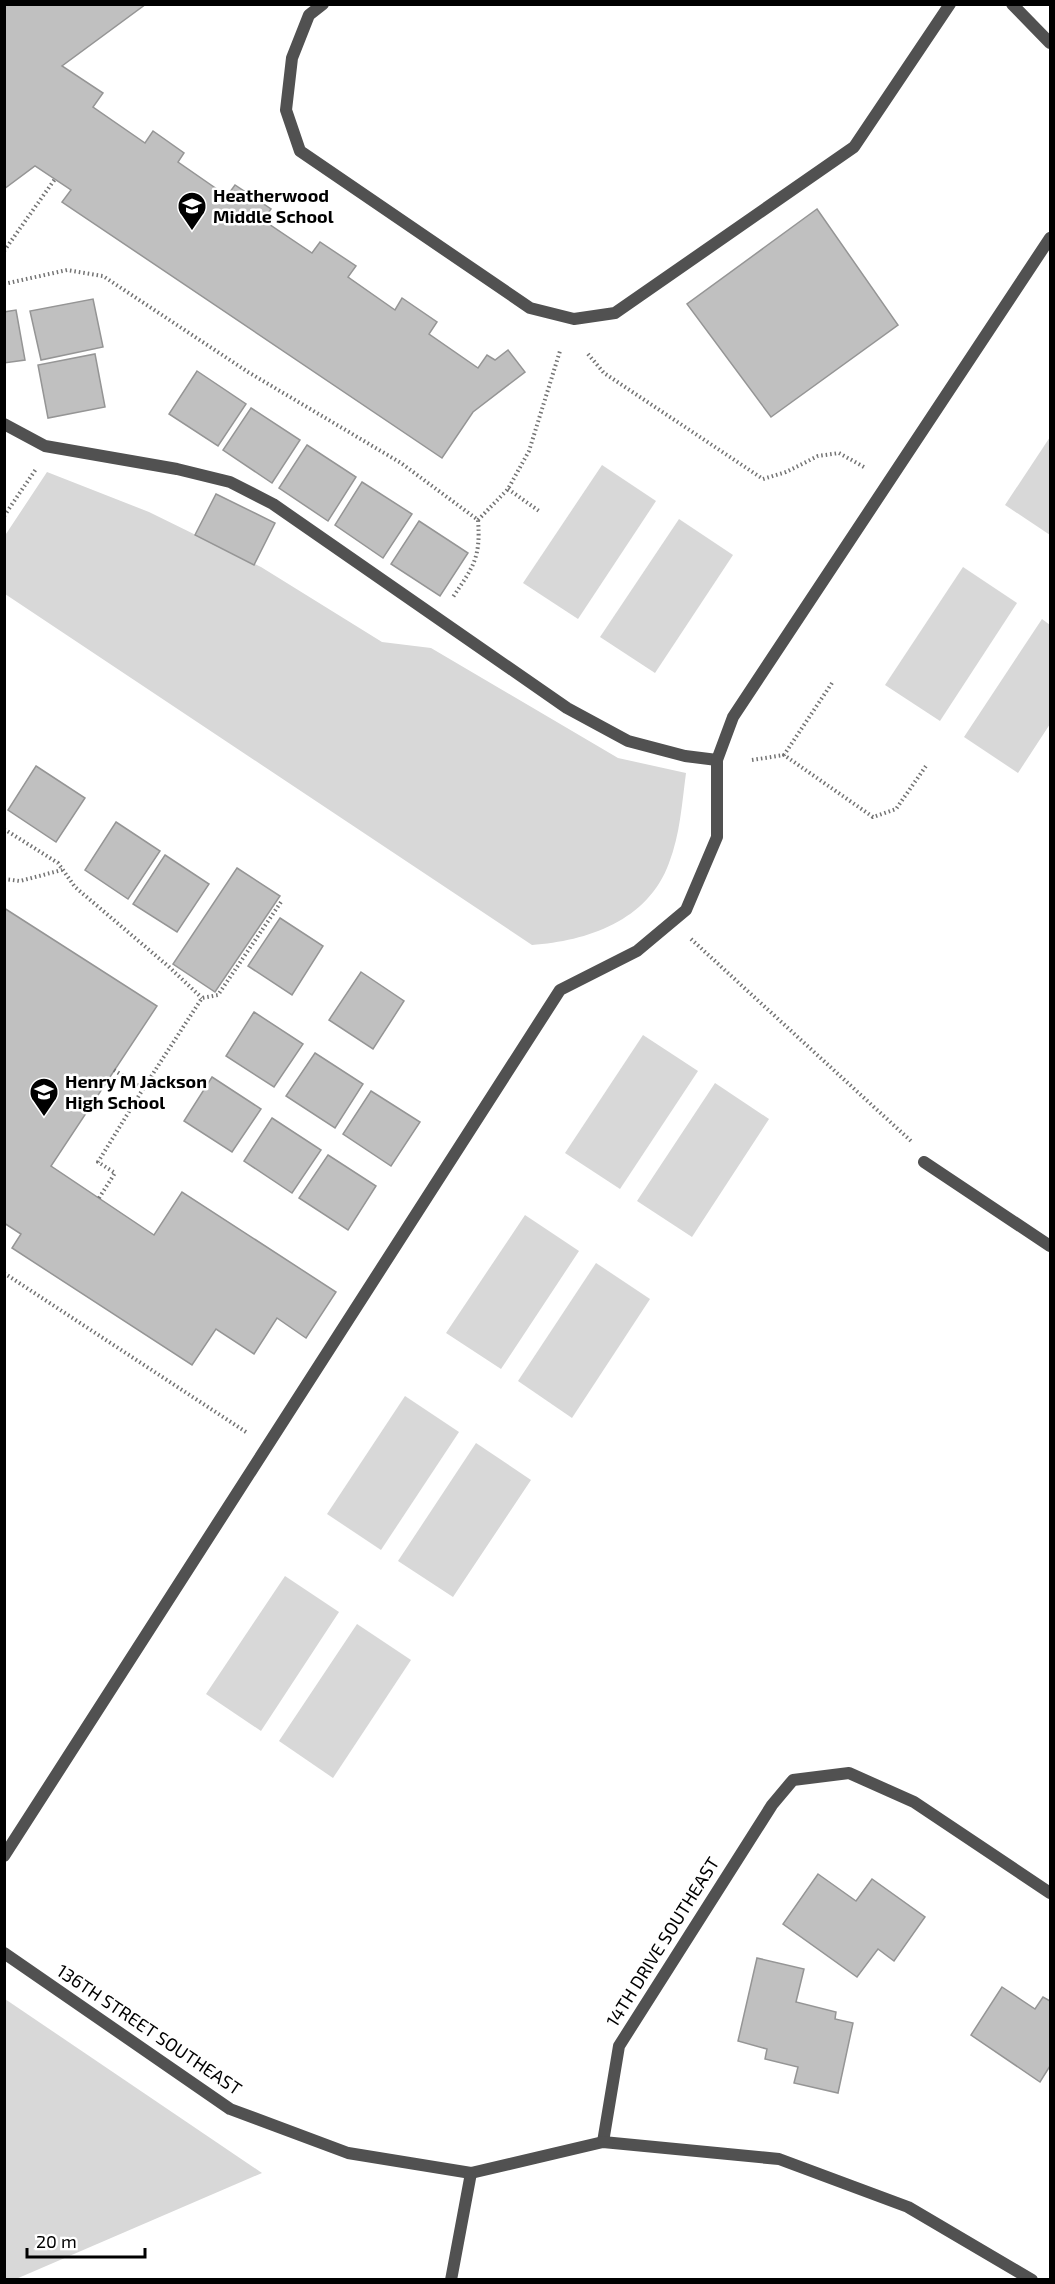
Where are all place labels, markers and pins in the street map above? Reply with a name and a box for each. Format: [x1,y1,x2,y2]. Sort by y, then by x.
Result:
place label: Heatherwood Middle School [213,184,334,227]
school or university icon: Heatherwood Middle School [176,190,208,232]
place label: Henry M Jackson High School [65,1070,207,1113]
school or university icon: Henry M Jackson High School [28,1076,60,1118]

